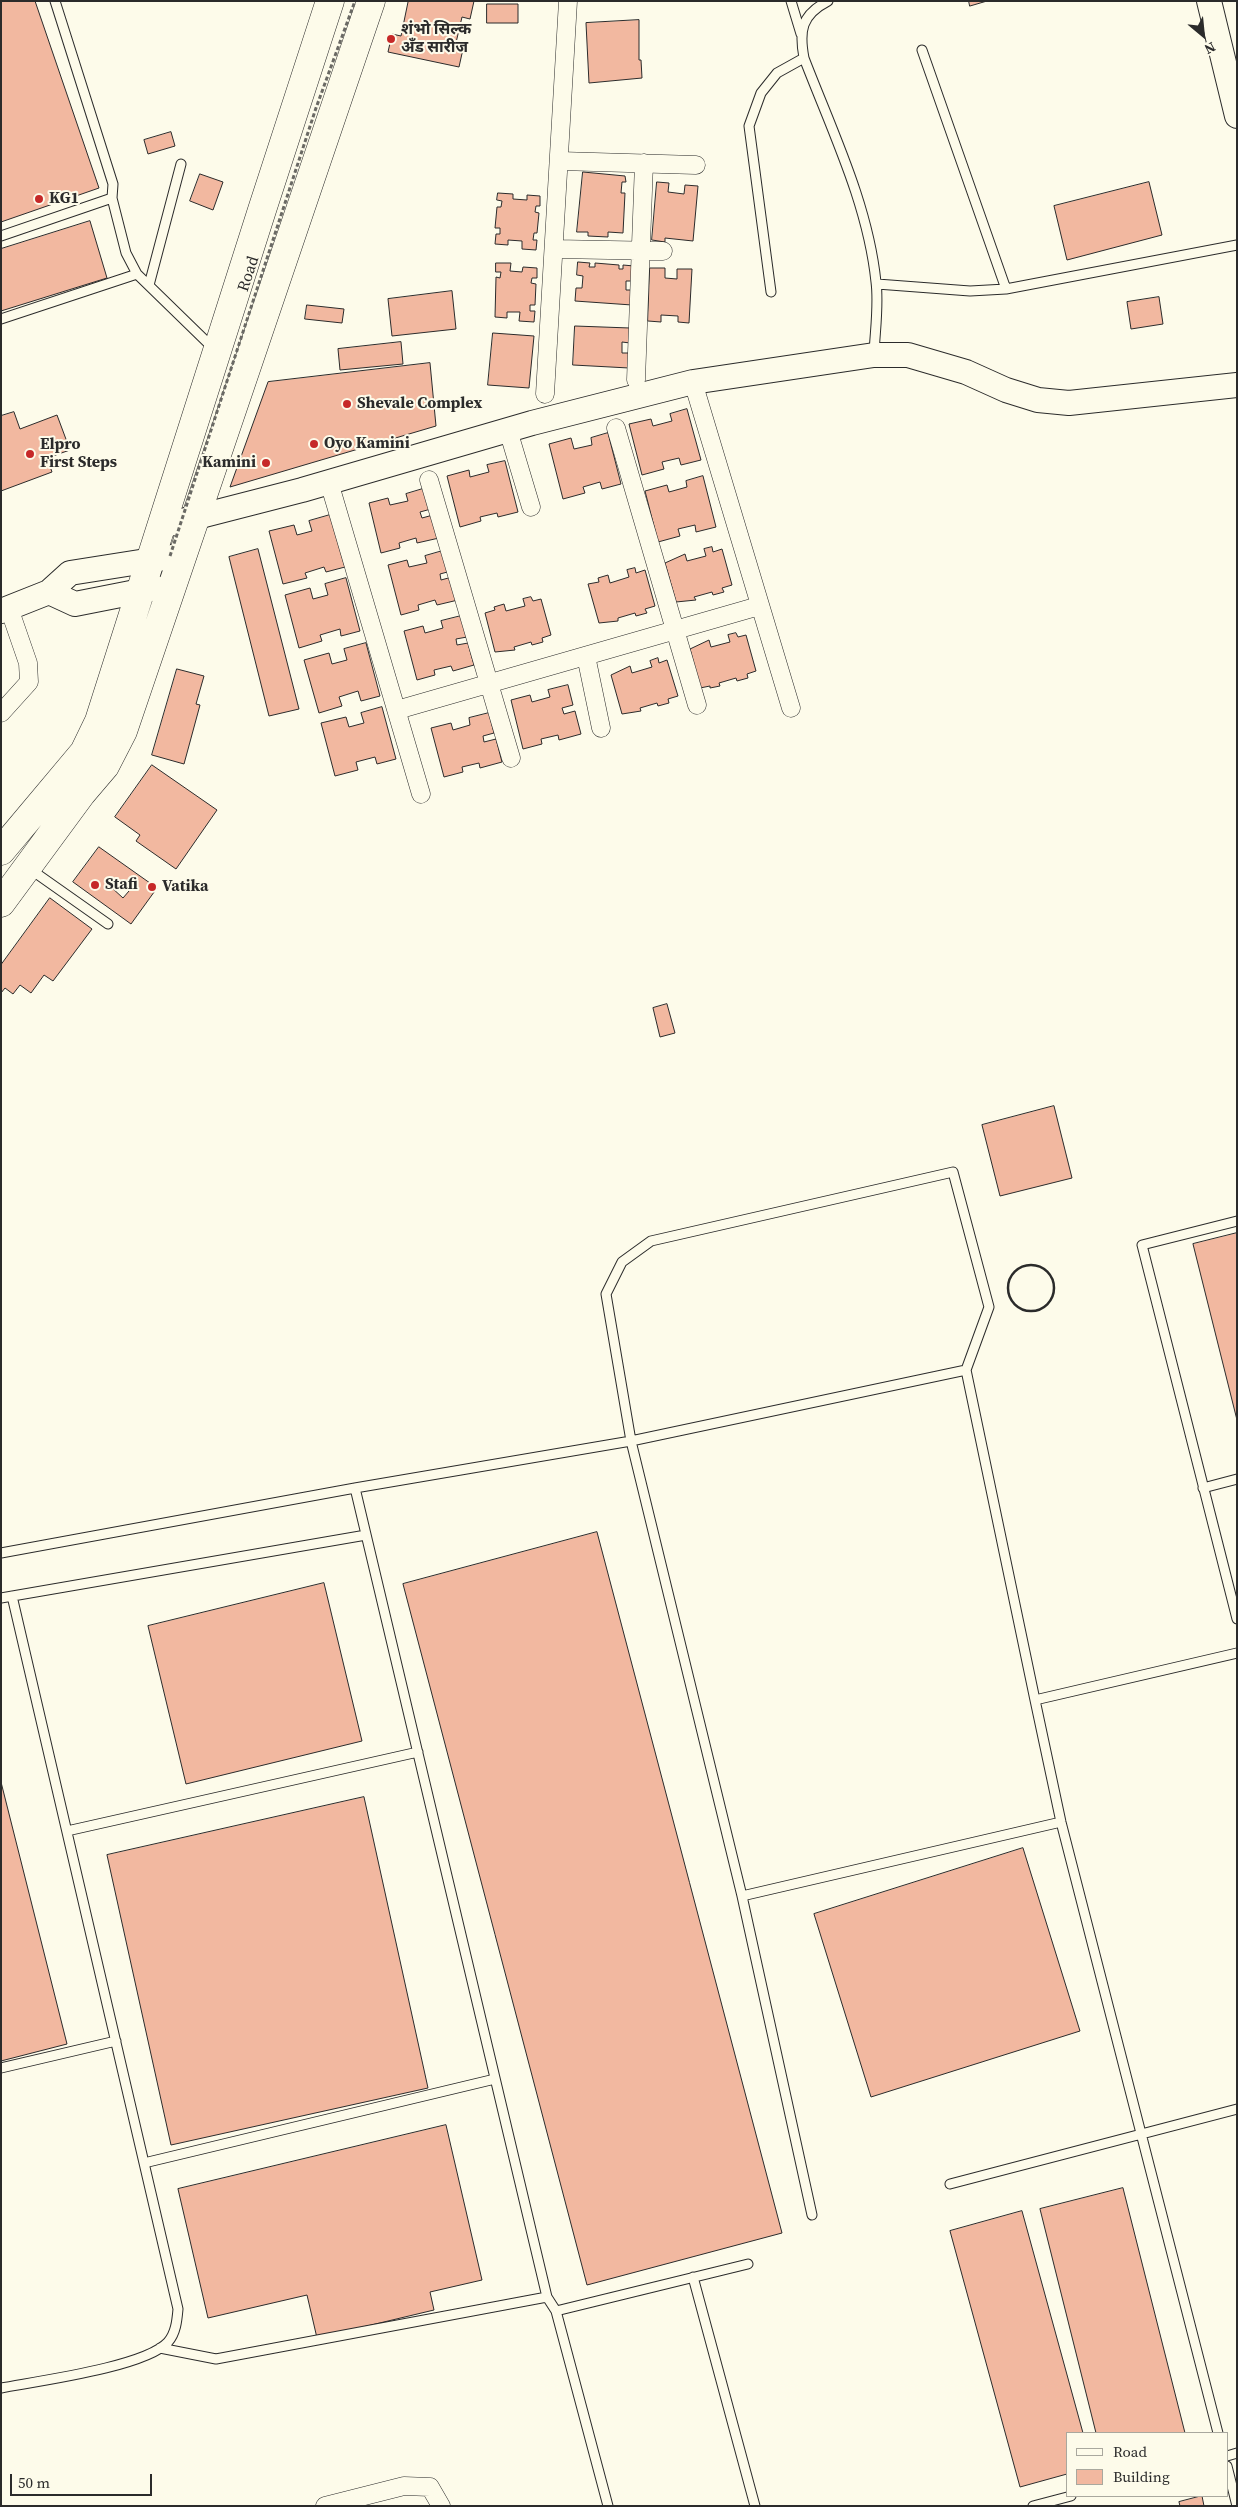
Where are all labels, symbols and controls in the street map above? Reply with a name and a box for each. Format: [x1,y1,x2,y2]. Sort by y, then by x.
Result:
north arrow [1178,10,1228,60]
place label: शंभो सिल्क अँड सारीज [401,20,471,58]
marker: शंभो सिल्क अँड सारीज [385,33,397,45]
text: N [1201,37,1219,59]
place label: KG1 [49,189,79,209]
marker: KG1 [33,193,45,205]
street label: Road [234,254,264,294]
place label: Shevale Complex [357,394,482,414]
marker: Shevale Complex [341,398,353,410]
place label: Oyo Kamini [324,434,410,454]
place label: Elpro First Steps [40,435,117,473]
marker: Oyo Kamini [308,438,320,450]
marker: Elpro First Steps [24,448,36,460]
place label: Kamini [202,453,256,473]
marker: Kamini [260,457,272,469]
place label: Stafi [105,875,138,895]
place label: Vatika [162,877,209,897]
marker: Stafi [89,879,101,891]
marker: Vatika [146,881,158,893]
legend [1066,2432,1228,2497]
text: Road [1113,2441,1147,2462]
scale bar [12,2464,155,2496]
text: Building [1113,2466,1170,2487]
text: 50 m [18,2472,50,2493]

